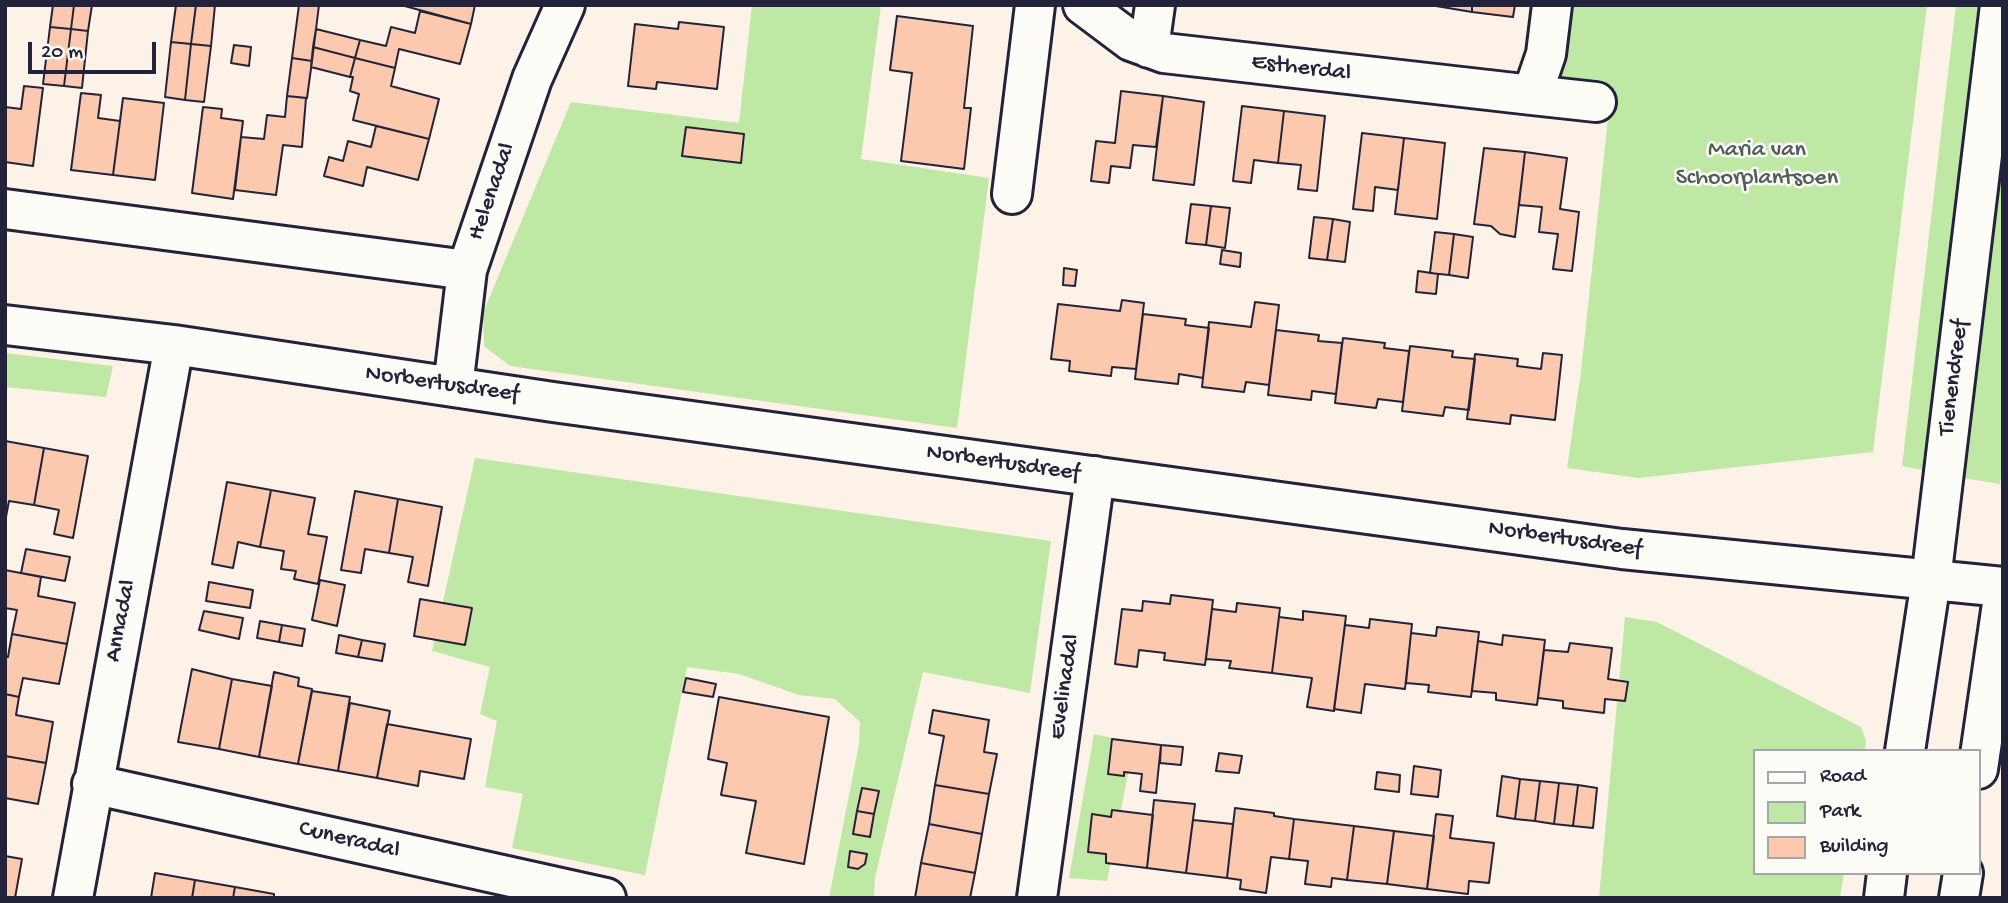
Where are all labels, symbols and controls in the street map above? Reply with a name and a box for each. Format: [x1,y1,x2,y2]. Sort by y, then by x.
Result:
scale bar [32,28,159,72]
text: 20 m [41,41,83,66]
street label: Estherdal [1250,49,1352,89]
park label: Maria van Schoorplantsoen [1676,137,1838,193]
street label: Helenadal [463,139,523,245]
street label: Tienendreef [1934,318,1976,438]
street label: Norbertusdreef [363,360,521,410]
street label: Norbertusdreef [924,439,1082,489]
street label: Norbertusdreef [1486,515,1644,565]
street label: Annadal [100,578,144,664]
street label: Evelinadal [1044,633,1088,741]
legend [1752,749,1980,875]
text: Road [1820,765,1866,790]
text: Park [1820,800,1860,825]
street label: Cuneradal [296,815,402,867]
text: Building [1820,835,1889,860]

